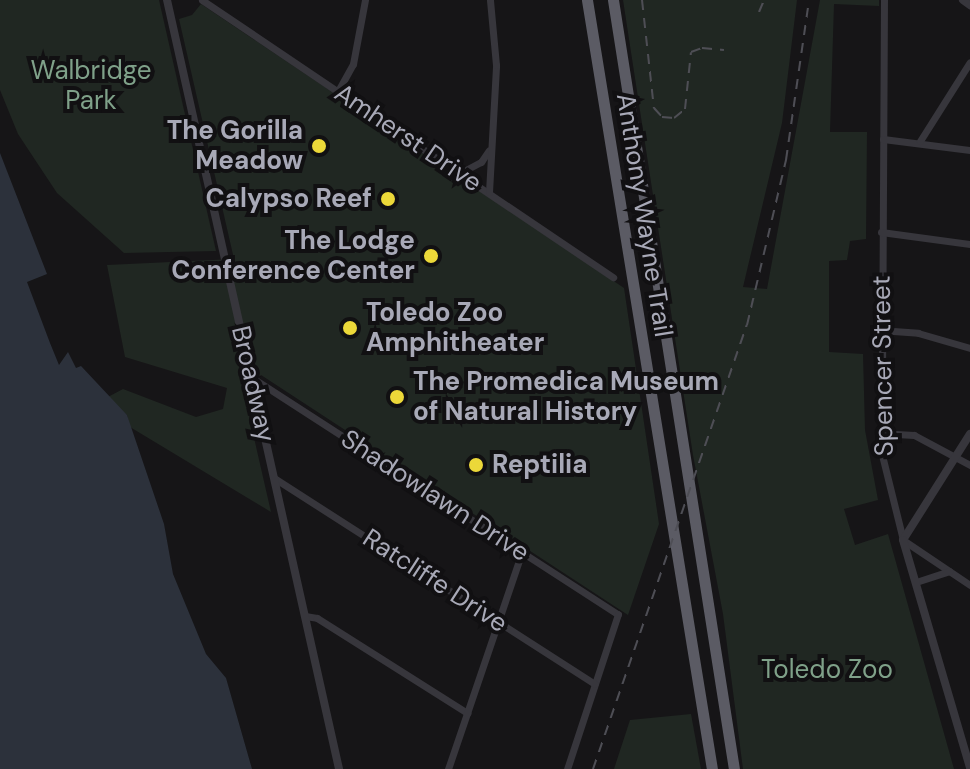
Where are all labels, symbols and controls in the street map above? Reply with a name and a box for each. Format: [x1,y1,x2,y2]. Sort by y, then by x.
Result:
park label: Walbridge Park [30,55,152,116]
street label: Amherst Drive [328,77,488,199]
street label: Anthony Wayne Trail [609,91,679,339]
place label: The Gorilla Meadow [167,115,303,176]
marker: The Gorilla Meadow [310,137,328,155]
place label: Calypso Reef [206,183,372,215]
marker: Calypso Reef [379,190,397,208]
place label: The Lodge Conference Center [171,225,415,286]
marker: The Lodge Conference Center [422,247,440,265]
street label: Spencer Street [866,275,900,457]
place label: Toledo Zoo Amphitheater [366,297,544,358]
marker: Toledo Zoo Amphitheater [341,319,359,337]
street label: Broadway [224,323,282,445]
place label: The Promedica Museum of Natural History [413,366,719,428]
marker: The Promedica Museum of Natural History [388,388,406,406]
street label: Shadowlawn Drive [335,424,535,568]
place label: Reptilia [492,449,587,481]
marker: Reptilia [467,456,485,474]
street label: Ratcliffe Drive [357,523,513,639]
park label: Toledo Zoo [761,654,893,686]

